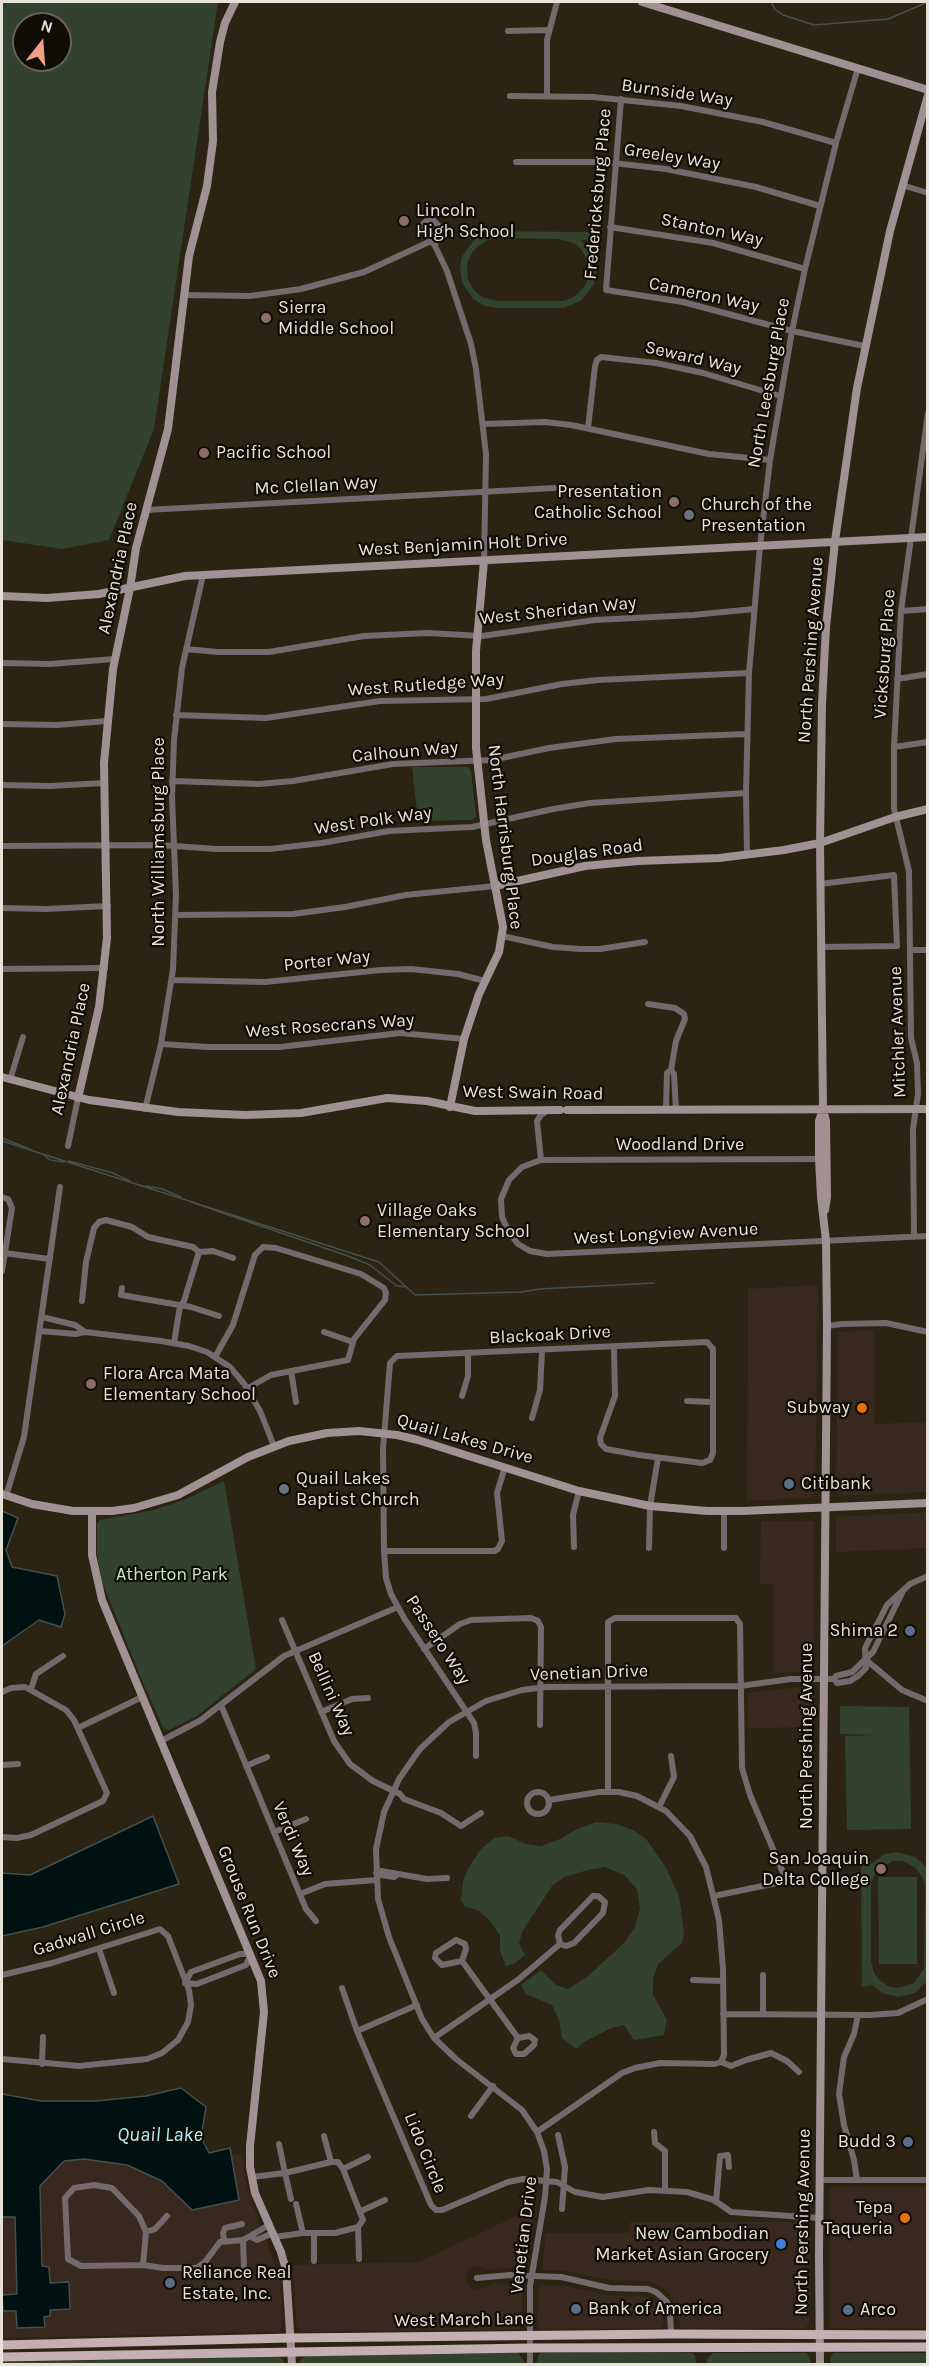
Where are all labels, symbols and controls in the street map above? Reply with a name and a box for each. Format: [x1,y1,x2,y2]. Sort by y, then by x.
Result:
north arrow [12,12,72,72]
text: N [39,15,55,37]
street label: Burnside Way [620,74,734,112]
street label: Fredericksburg Place [580,108,616,280]
street label: Greeley Way [622,139,722,175]
place label: Lincoln High School [416,200,514,242]
street label: Stanton Way [659,209,765,251]
marker: Lincoln High School [397,214,411,228]
street label: Cameron Way [647,273,761,317]
street label: North Leesburg Place [743,296,795,470]
place label: Sierra Middle School [278,297,394,340]
marker: Sierra Middle School [259,311,273,325]
street label: Seward Way [643,336,743,380]
place label: Pacific School [216,442,331,464]
marker: Pacific School [197,446,211,460]
street label: Mc Clellan Way [254,472,378,500]
place label: Presentation Catholic School [534,481,662,524]
place label: Church of the Presentation [701,494,812,536]
marker: Presentation Catholic School [667,495,681,509]
street label: Alexandria Place [93,500,143,636]
marker: Church of the Presentation [682,508,696,522]
street label: West Benjamin Holt Drive [358,529,568,561]
street label: North Pershing Avenue [794,556,828,744]
street label: Vicksburg Place [870,588,900,720]
street label: West Sheridan Way [478,592,638,630]
street label: West Rutledge Way [347,669,505,701]
street label: North Williamsburg Place [148,737,170,947]
street label: Calhoun Way [351,737,459,767]
street label: North Harrisburg Place [483,743,527,931]
street label: West Polk Way [313,802,433,840]
street label: Douglas Road [530,834,644,872]
street label: Porter Way [283,946,371,976]
street label: Mitchler Avenue [885,966,911,1098]
street label: Alexandria Place [46,981,96,1117]
street label: West Rosecrans Way [245,1009,415,1043]
street label: West Swain Road [462,1081,604,1105]
street label: Woodland Drive [616,1134,744,1156]
place label: Village Oaks Elementary School [377,1200,530,1242]
marker: Village Oaks Elementary School [358,1214,372,1228]
street label: West Longview Avenue [573,1218,759,1250]
street label: Blackoak Drive [489,1321,611,1349]
place label: Flora Arca Mata Elementary School [103,1363,256,1406]
marker: Flora Arca Mata Elementary School [84,1377,98,1391]
place label: Subway [786,1397,850,1419]
marker: Subway [855,1401,869,1415]
street label: Quail Lakes Drive [394,1409,536,1469]
place label: Quail Lakes Baptist Church [296,1468,420,1510]
place label: Citibank [801,1473,871,1495]
marker: Citibank [782,1477,796,1491]
marker: Quail Lakes Baptist Church [277,1482,291,1496]
park label: Atherton Park [116,1564,228,1586]
street label: Passero Way [401,1591,475,1689]
place label: Shima 2 [829,1620,898,1642]
marker: Shima 2 [903,1624,917,1638]
street label: North Pershing Avenue [796,1643,818,1829]
street label: Bellini Way [303,1648,359,1740]
street label: Venetian Drive [530,1660,648,1686]
street label: Verdi Way [268,1798,318,1880]
street label: Grouse Run Drive [213,1843,285,1981]
place label: San Joaquin Delta College [762,1848,869,1890]
marker: San Joaquin Delta College [874,1862,888,1876]
street label: Gadwall Circle [30,1907,148,1961]
street label: Lido Circle [399,2110,451,2196]
water label: Quail Lake [117,2123,203,2147]
street label: North Pershing Avenue [791,2129,815,2315]
place label: Budd 3 [838,2131,896,2153]
marker: Budd 3 [901,2135,915,2149]
street label: Venetian Drive [506,2175,542,2295]
place label: Tepa Taqueria [823,2197,893,2240]
marker: Tepa Taqueria [898,2211,912,2225]
place label: New Cambodian Market Asian Grocery [595,2223,769,2266]
marker: New Cambodian Market Asian Grocery [774,2237,788,2251]
place label: Reliance Real Estate, Inc. [182,2262,291,2304]
marker: Reliance Real Estate, Inc. [163,2276,177,2290]
place label: Bank of America [588,2298,722,2320]
place label: Arco [860,2299,896,2321]
marker: Bank of America [569,2302,583,2316]
marker: Arco [841,2303,855,2317]
street label: West March Lane [394,2308,534,2332]

